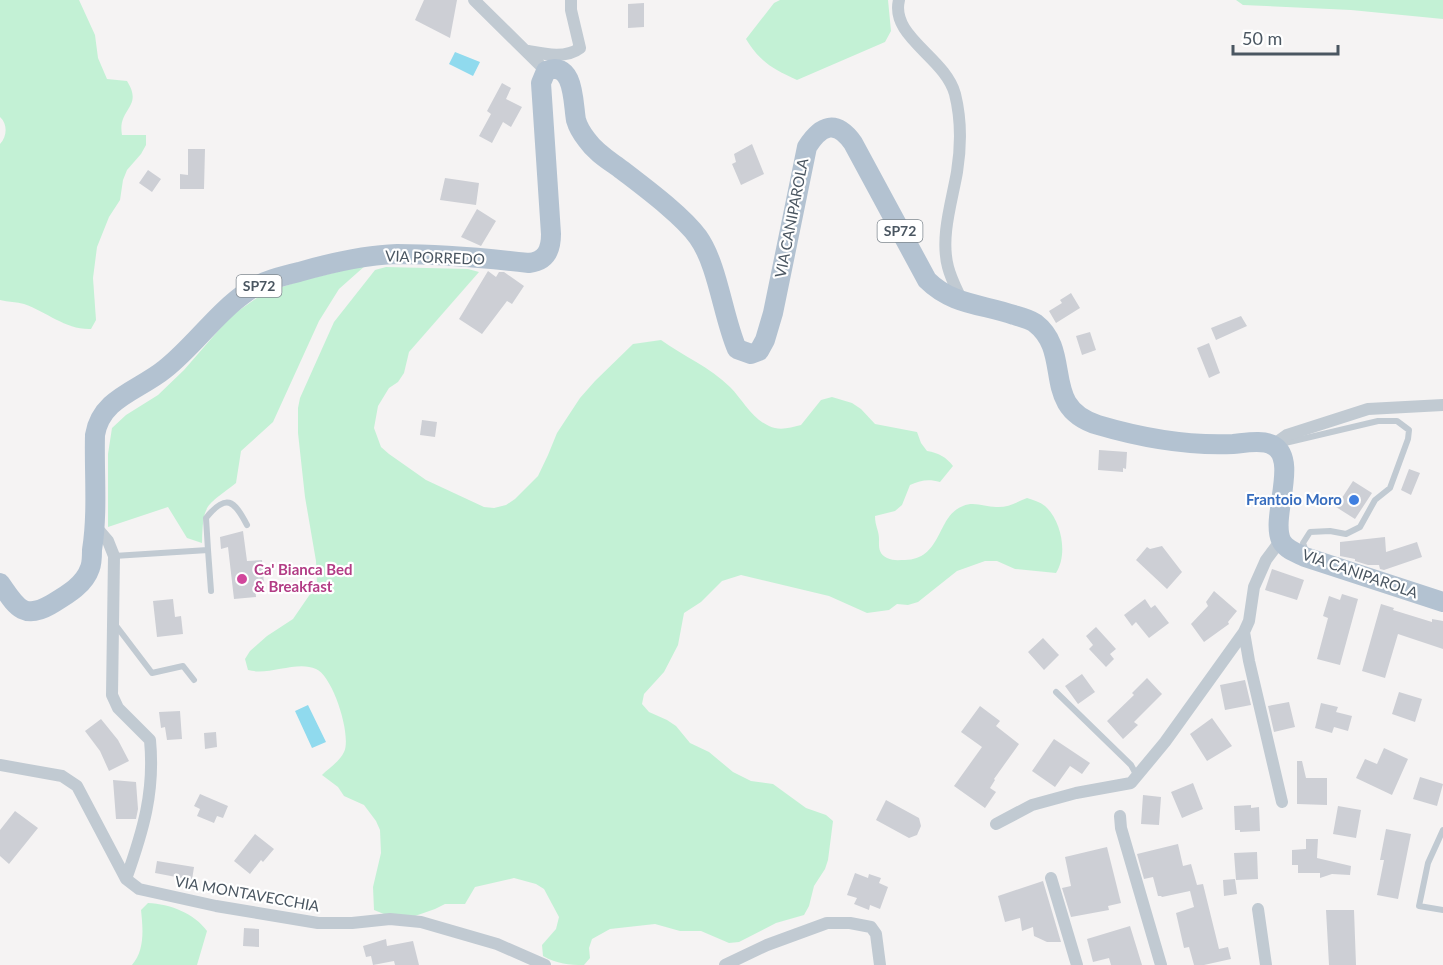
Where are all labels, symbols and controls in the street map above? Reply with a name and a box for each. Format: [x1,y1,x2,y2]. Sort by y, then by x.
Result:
scale bar [1233,18,1338,56]
text: 50 m [1242,27,1282,49]
street label: VIA CANIPAROLA [771,156,812,279]
road number: SP72 [878,220,922,242]
street label: VIA PORREDO [385,246,485,268]
road number: SP72 [236,275,282,297]
place label: Frantoio Moro [1246,490,1342,508]
marker: Frantoio Moro [1347,493,1361,507]
street label: VIA CANIPAROLA [1300,545,1421,602]
place label: Ca' Bianca Bed & Breakfast [254,560,353,595]
marker: Ca' Bianca Bed & Breakfast [235,572,249,586]
street label: VIA MONTAVECCHIA [173,871,322,915]

